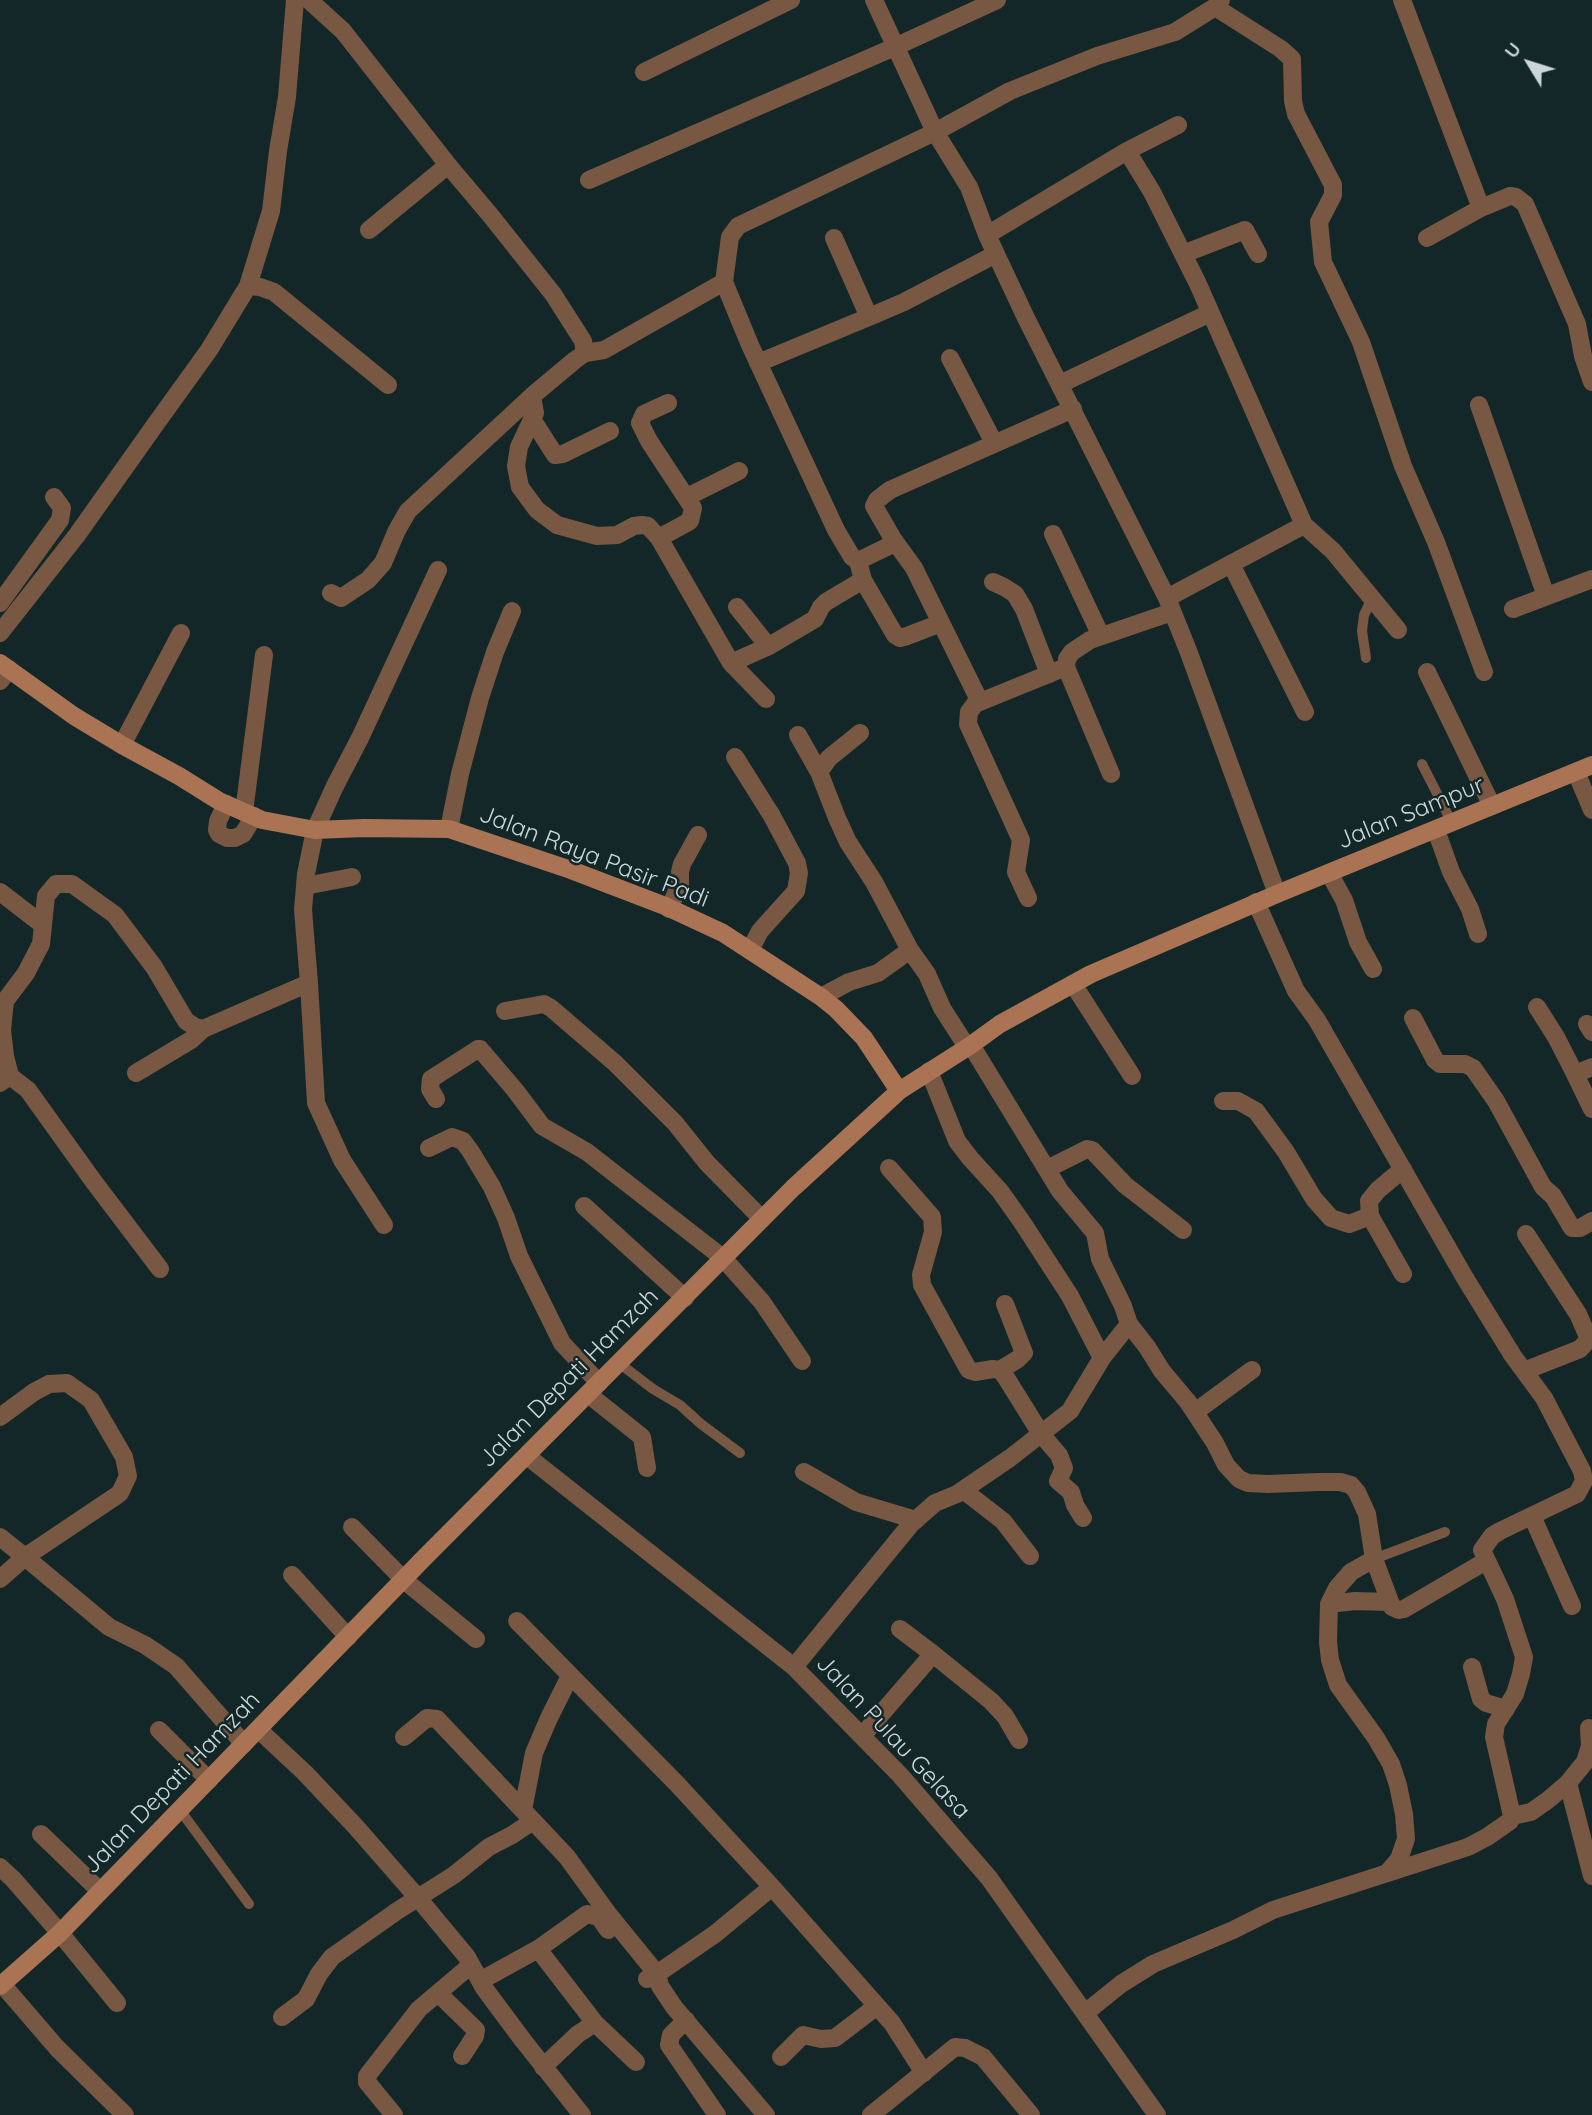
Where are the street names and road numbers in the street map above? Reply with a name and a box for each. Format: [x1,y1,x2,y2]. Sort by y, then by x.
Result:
street label: Jalan Sampur [1333,770,1489,856]
street label: Jalan Raya Pasir Padi [475,800,713,914]
street label: Jalan Depati Hamzah [473,1282,665,1474]
street label: Jalan Pulau Gelasa [810,1649,976,1825]
street label: Jalan Depati Hamzah [78,1686,266,1880]

